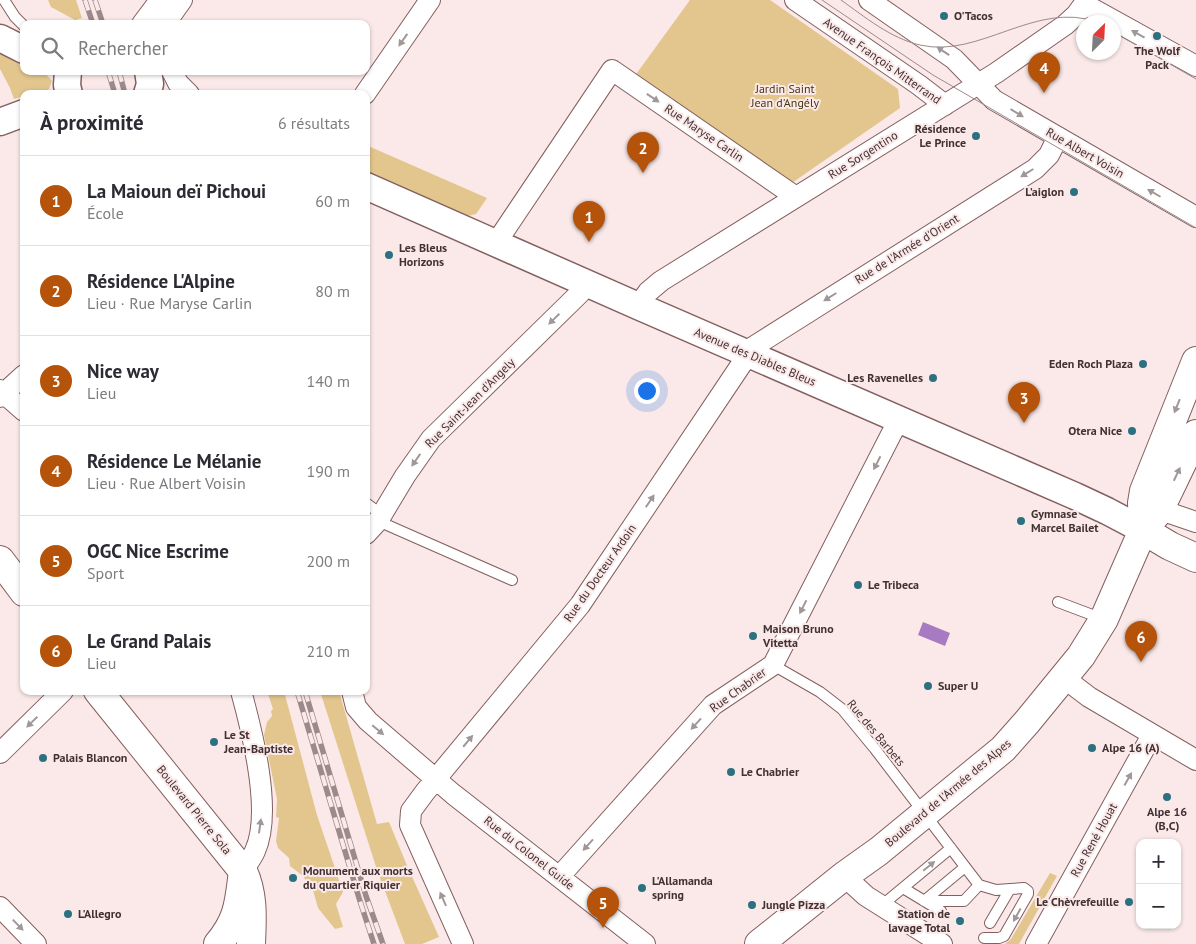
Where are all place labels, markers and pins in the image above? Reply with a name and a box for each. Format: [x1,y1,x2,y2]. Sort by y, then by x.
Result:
place label: O'Tacos [954,8,993,23]
marker: O'Tacos [938,10,950,22]
marker: The Wolf Pack [1151,30,1163,42]
place label: The Wolf Pack [1134,43,1181,72]
pin: 4 [1028,52,1060,93]
place label: Résidence Le Prince [915,121,966,150]
marker: Résidence Le Prince [970,130,982,142]
pin: 2 [627,132,659,173]
place label: L'aiglon [1025,184,1064,199]
marker: L'aiglon [1068,186,1080,198]
pin: 1 [573,201,605,242]
place label: Les Bleus Horizons [399,240,447,269]
marker: Les Bleus Horizons [383,249,395,261]
place label: Eden Roch Plaza [1049,356,1133,371]
marker: Eden Roch Plaza [1137,358,1149,370]
place label: Les Ravenelles [847,370,923,385]
marker: Les Ravenelles [927,372,939,384]
pin: 3 [1008,382,1040,423]
place label: Otera Nice [1068,423,1122,438]
marker: Otera Nice [1126,425,1138,437]
place label: Gymnase Marcel Bailet [1031,506,1099,535]
marker: Gymnase Marcel Bailet [1015,515,1027,527]
place label: Le Tribeca [868,577,919,592]
marker: Le Tribeca [852,579,864,591]
place label: Maison Bruno Vitetta [762,621,834,650]
pin: 6 [1125,621,1157,662]
marker: Maison Bruno Vitetta [747,630,759,642]
place label: Super U [938,678,978,693]
marker: Super U [922,680,934,692]
place label: Le St Jean-Baptiste [223,727,293,756]
marker: Le St Jean-Baptiste [208,736,220,748]
place label: Alpe 16 (A) [1102,740,1160,755]
marker: Alpe 16 (A) [1086,742,1098,754]
place label: Palais Blancon [53,750,127,765]
marker: Palais Blancon [37,752,49,764]
place label: Le Chabrier [741,764,800,779]
marker: Le Chabrier [725,766,737,778]
marker: Alpe 16 (B,C) [1161,791,1173,803]
place label: Alpe 16 (B,C) [1147,804,1187,833]
place label: Monument aux morts du quartier Riquier [303,863,413,892]
marker: Monument aux morts du quartier Riquier [287,872,299,884]
place label: L'Allamanda spring [652,873,713,902]
marker: L'Allamanda spring [636,882,648,894]
pin: 5 [587,887,619,928]
place label: Le Chèvrefeuille [1036,894,1119,909]
marker: Le Chèvrefeuille [1123,896,1135,908]
place label: Jungle Pizza [761,897,825,912]
marker: Jungle Pizza [746,899,758,911]
place label: L'Allegro [78,906,122,921]
place label: Station de lavage Total [888,906,950,935]
marker: L'Allegro [62,908,74,920]
marker: Station de lavage Total [954,915,966,927]

